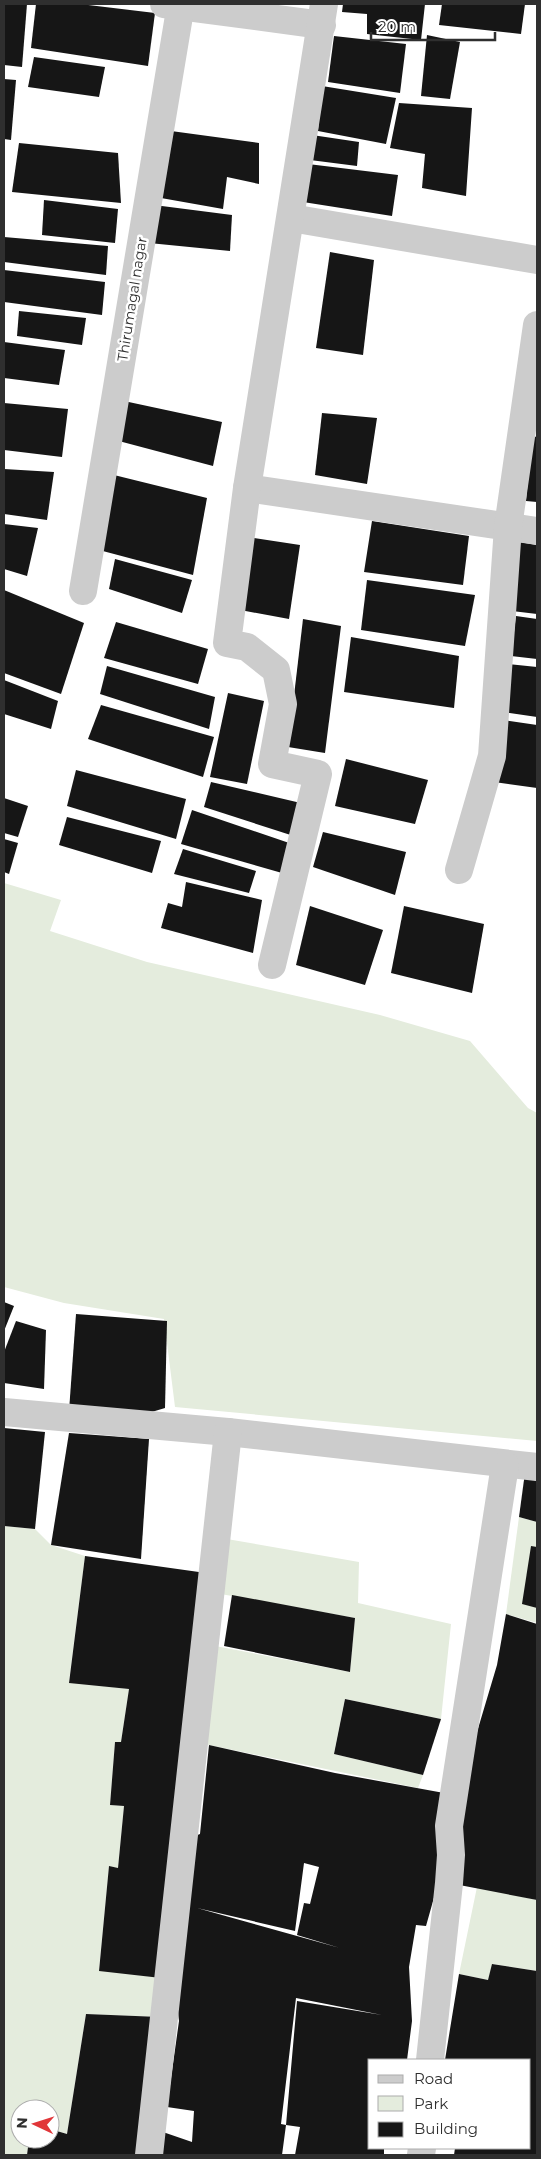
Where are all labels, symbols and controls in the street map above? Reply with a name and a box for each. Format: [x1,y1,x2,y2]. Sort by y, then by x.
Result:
scale bar [371,10,495,42]
text: 20 m [378,17,416,36]
street label: Thirumagal nagar [113,235,151,363]
legend [368,2059,531,2149]
text: Road [414,2069,453,2088]
text: Park [414,2094,448,2113]
north arrow [10,2099,60,2149]
text: N [13,2117,31,2129]
text: Building [414,2119,478,2138]

